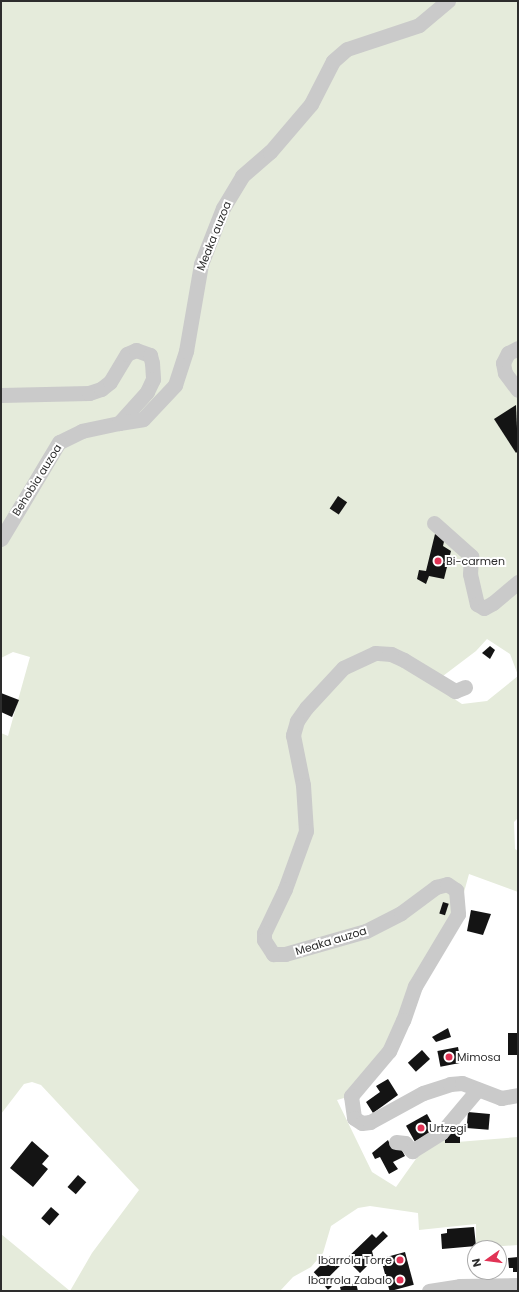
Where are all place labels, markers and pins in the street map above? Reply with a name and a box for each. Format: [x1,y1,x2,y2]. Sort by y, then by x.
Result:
place label: Bi-carmen [446,554,505,568]
marker: Bi-carmen [433,556,443,566]
place label: Mimosa [457,1050,501,1064]
marker: Mimosa [444,1052,454,1062]
place label: Urtzegi [429,1121,466,1135]
marker: Urtzegi [416,1123,426,1133]
place label: Ibarrola Torre [318,1253,392,1267]
marker: Ibarrola Torre [395,1255,405,1265]
place label: Ibarrola Zabalo [308,1273,392,1287]
marker: Ibarrola Zabalo [395,1275,405,1285]

